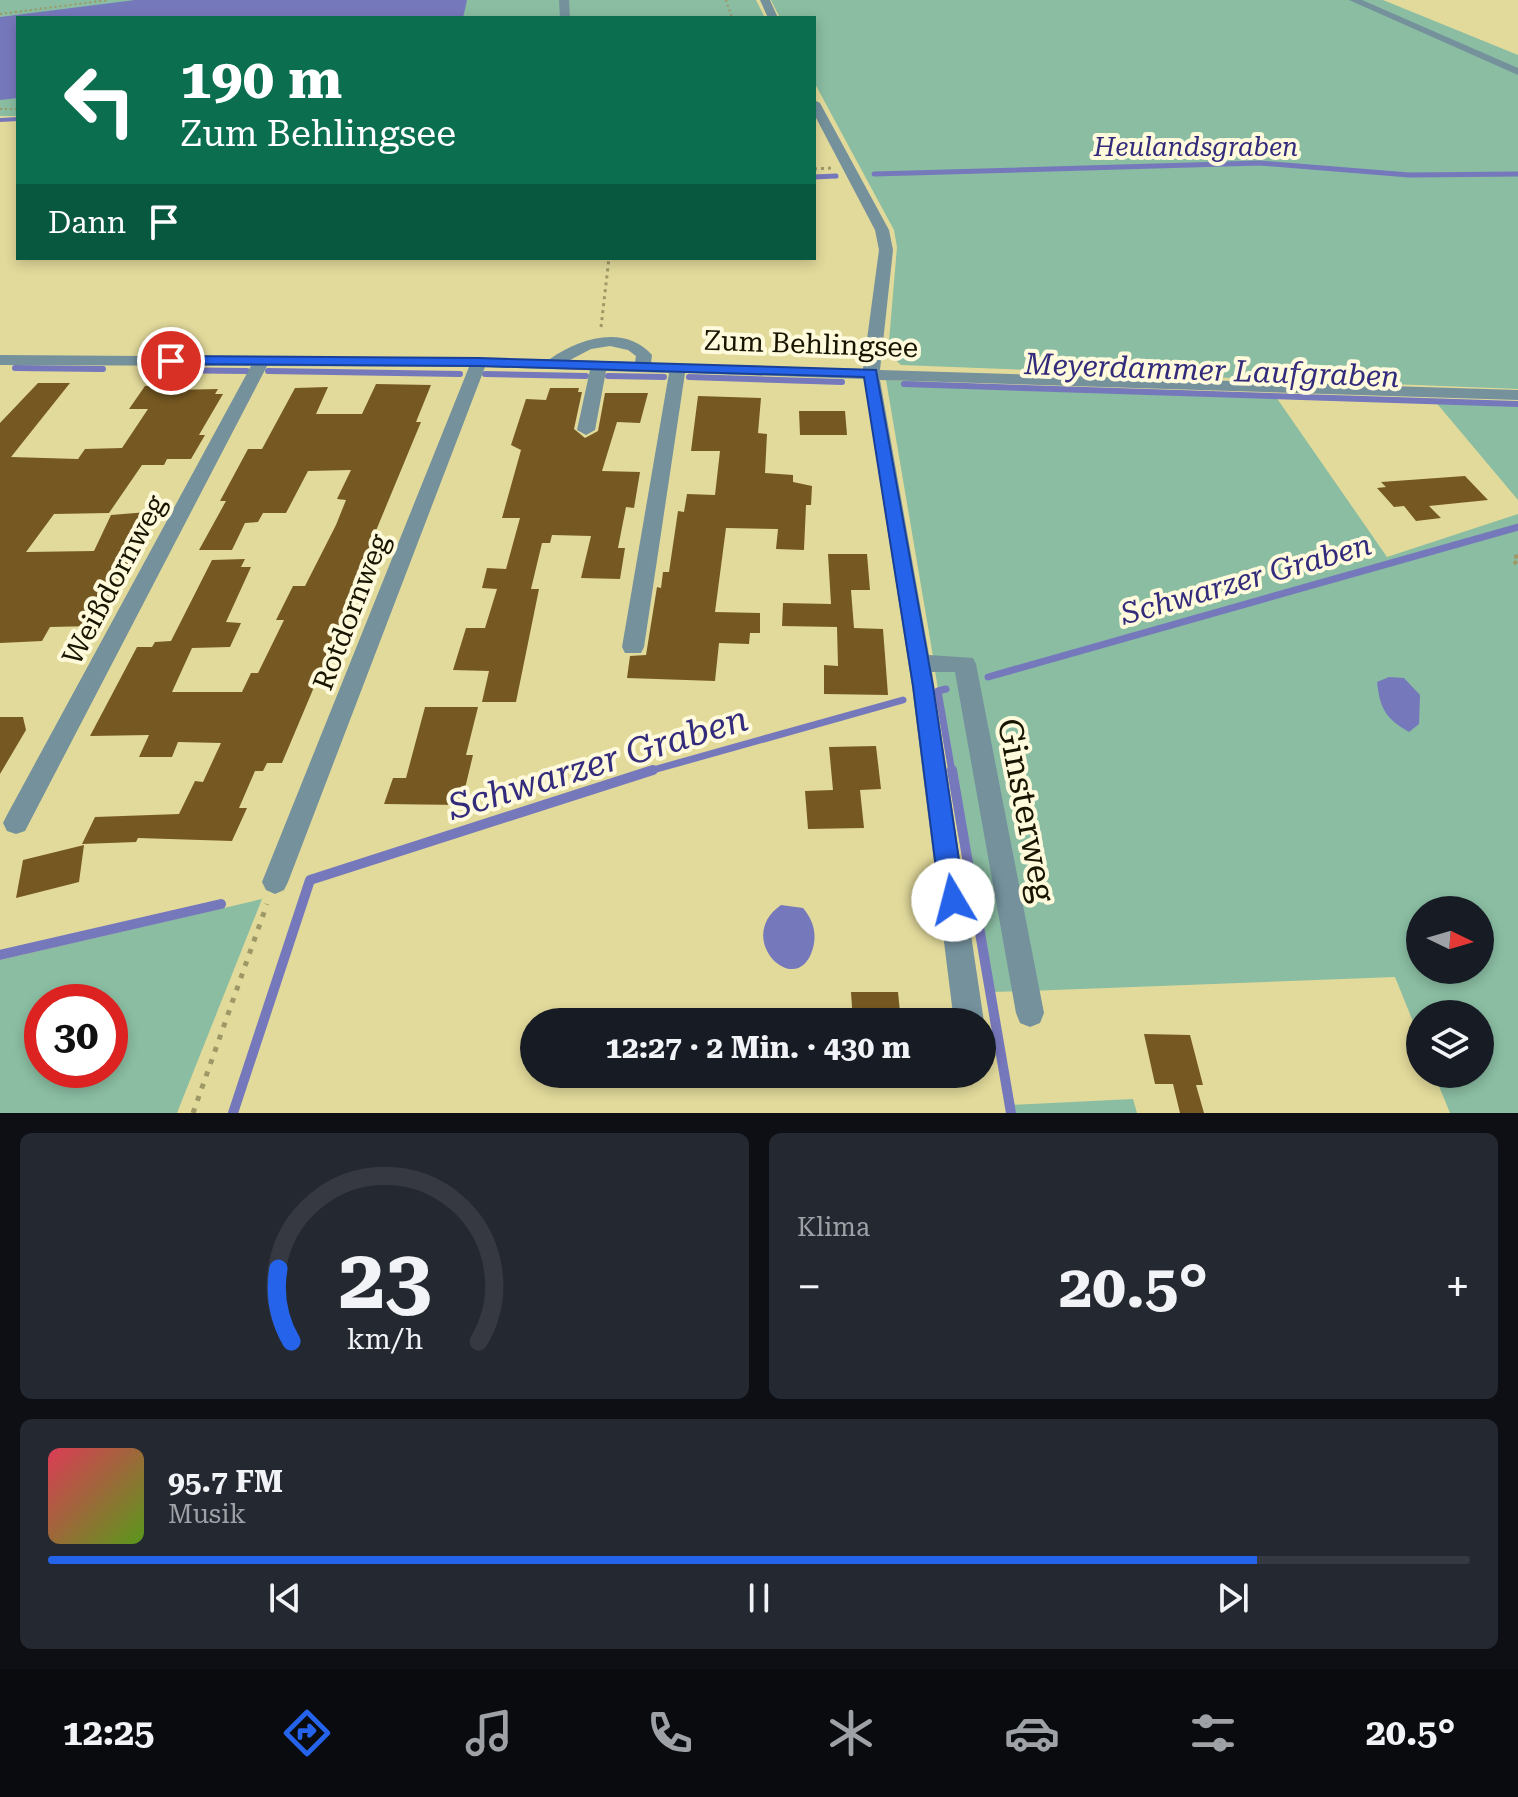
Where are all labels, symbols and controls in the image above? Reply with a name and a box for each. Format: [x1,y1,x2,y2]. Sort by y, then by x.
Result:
text: 190 m [180,46,342,112]
icon: left [48,48,152,152]
text: Zum Behlingsee [180,113,456,155]
water label: Heulandsgraben [1093,132,1298,162]
icon: arrive [142,200,186,244]
text: Dann [48,205,126,240]
street label: Zum Behlingsee [703,324,919,364]
pin [137,327,205,395]
icon: arrive [149,339,193,383]
water label: Meyerdammer Laufgraben [1023,346,1400,394]
street label: Weißdornweg [55,490,173,670]
water label: Schwarzer Graben [1116,526,1375,632]
street label: Rotdornweg [306,529,396,695]
water label: Schwarzer Graben [442,697,753,829]
street label: Ginsterweg [990,715,1065,906]
position arrow [911,858,995,942]
north arrow [1406,896,1494,984]
map controls [1406,896,1494,1088]
speed limit sign: 30 [24,984,128,1088]
button: layers [1406,1000,1494,1088]
text: 12:27 · 2 Min. · 430 m [605,1030,911,1065]
text: Klima [797,1212,870,1242]
text: 23 [338,1231,431,1328]
text: 20.5° [1059,1251,1208,1322]
text: − [797,1261,822,1313]
text: + [1445,1261,1470,1313]
text: km/h [346,1322,423,1356]
text: 95.7 FM [168,1464,283,1499]
text: Musik [168,1499,246,1529]
icon: previous [263,1576,307,1620]
icon: pause [737,1576,781,1620]
icon: next [1211,1576,1255,1620]
icon: directions [279,1705,335,1761]
icon: music [461,1705,517,1761]
icon: phone [642,1705,698,1761]
icon: climate [823,1705,879,1761]
icon: car [1004,1705,1060,1761]
icon: filters [1185,1705,1241,1761]
text: 12:25 [63,1712,154,1754]
text: 20.5° [1366,1712,1455,1754]

